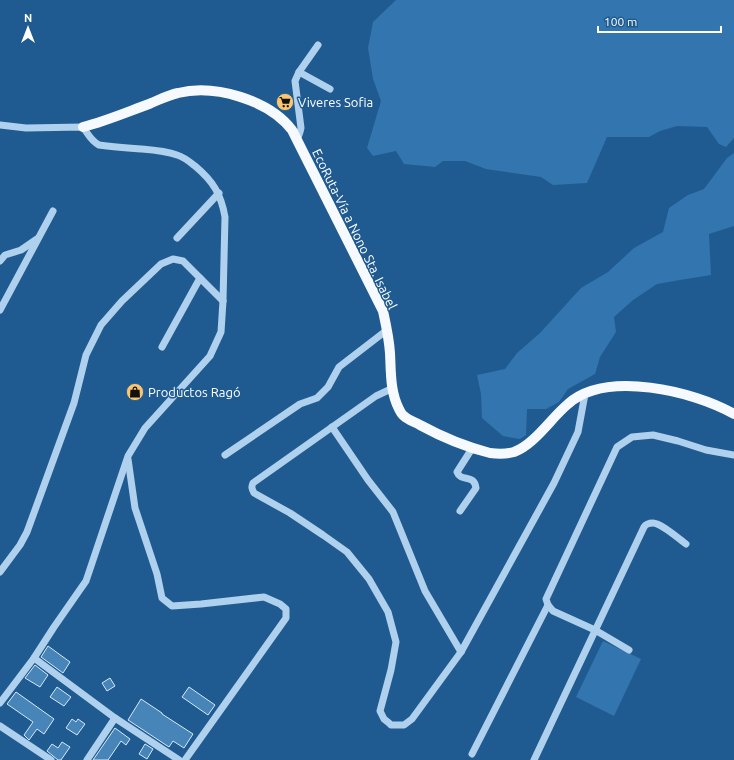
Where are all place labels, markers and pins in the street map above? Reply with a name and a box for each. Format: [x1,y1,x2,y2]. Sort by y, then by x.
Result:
supermarket icon: Viveres Sofia [275,92,295,112]
place label: Viveres Sofia [298,95,373,109]
shop icon: Productos Ragó [125,382,145,402]
place label: Productos Ragó [148,385,241,399]

